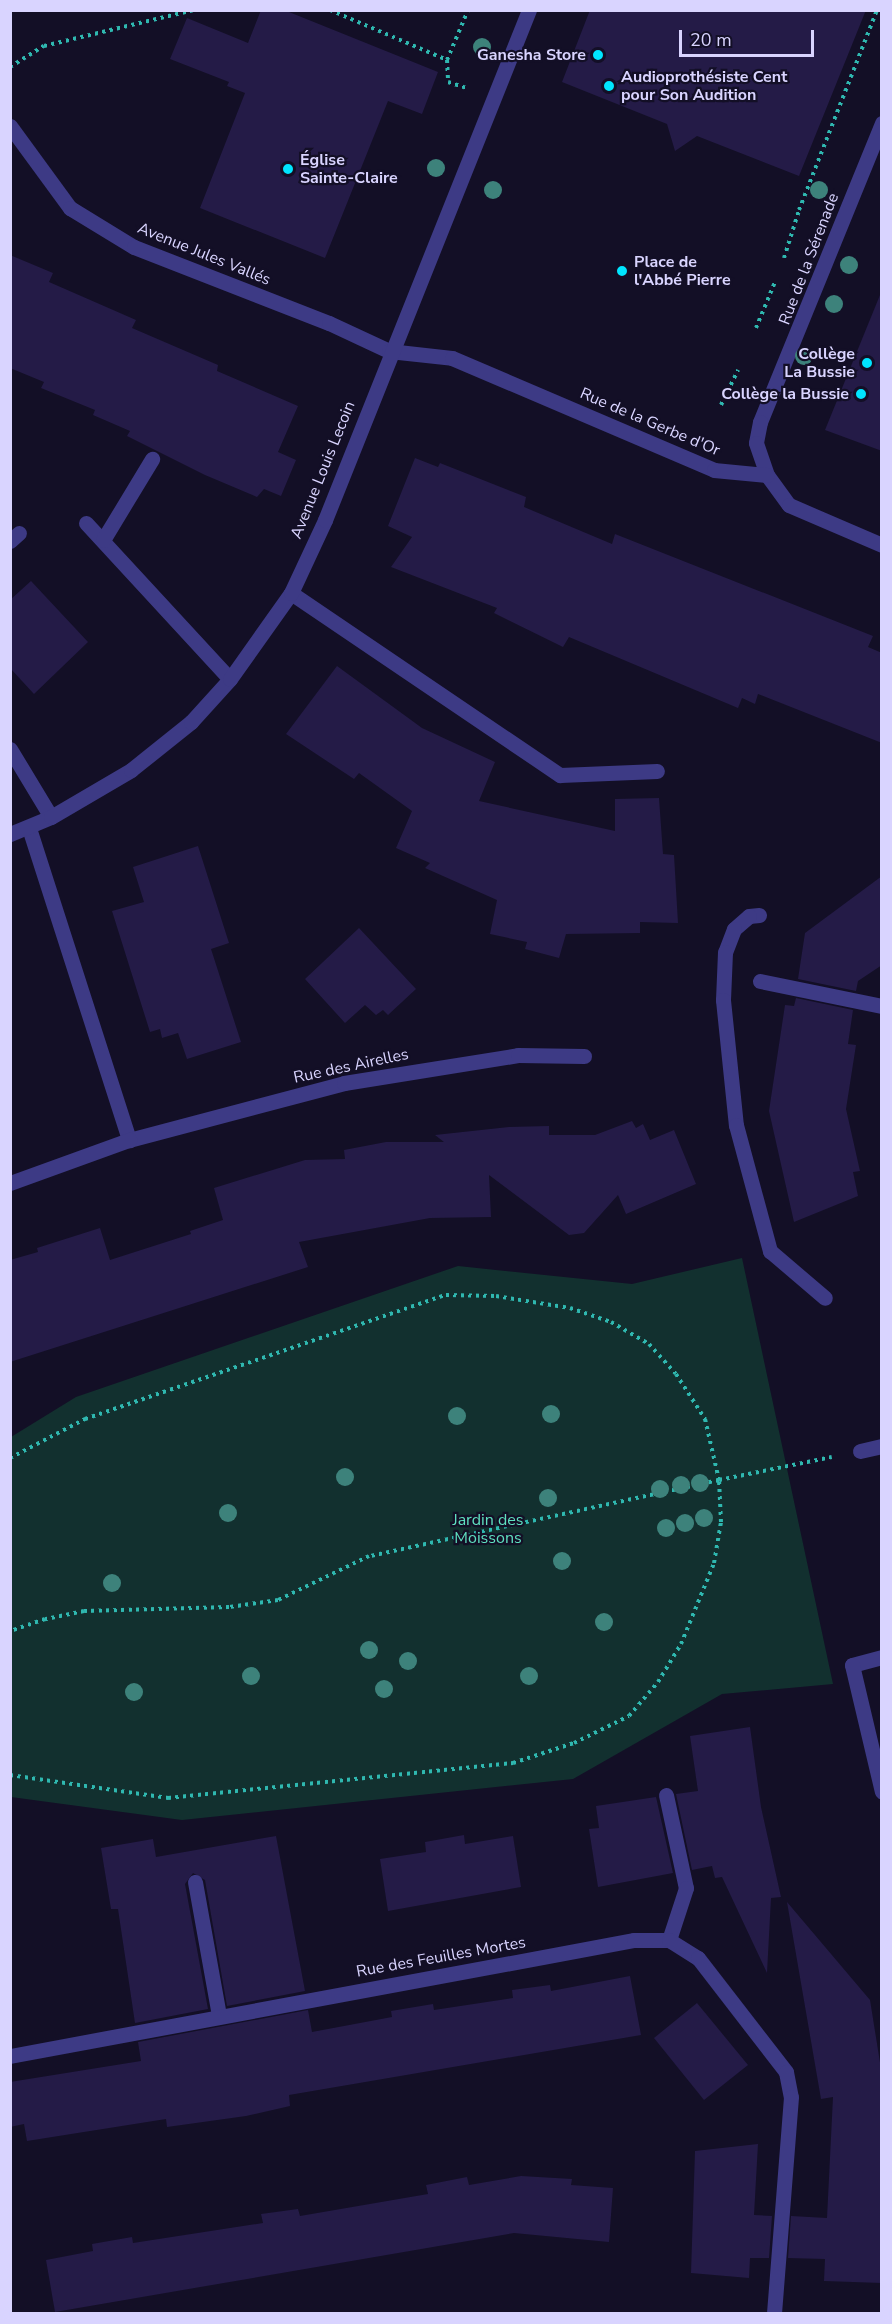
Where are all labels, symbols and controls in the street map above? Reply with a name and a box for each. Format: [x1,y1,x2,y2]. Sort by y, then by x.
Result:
scale bar [682,18,817,56]
text: 20 m [690,28,732,52]
place label: Ganesha Store [477,45,586,65]
marker: Ganesha Store [591,48,605,62]
place label: Audioprothésiste Cent pour Son Audition [621,67,787,105]
marker: Audioprothésiste Cent pour Son Audition [602,79,616,93]
place label: Église Sainte-Claire [300,150,398,188]
marker: Église Sainte-Claire [281,162,295,176]
street label: Rue de la Sérenade [775,190,843,328]
street label: Avenue Jules Vallés [135,219,273,289]
place label: Place de l'Abbé Pierre [634,252,731,290]
marker: Place de l'Abbé Pierre [615,264,629,278]
place label: Collège La Bussie [784,344,855,382]
marker: Collège La Bussie [860,356,874,370]
street label: Rue de la Gerbe d'Or [577,384,723,460]
place label: Collège la Bussie [721,384,849,404]
marker: Collège la Bussie [854,387,868,401]
street label: Avenue Louis Lecoin [287,398,359,542]
street label: Rue des Airelles [292,1044,410,1088]
park label: Jardin des Moissons [452,1510,524,1548]
street label: Rue des Feuilles Mortes [355,1933,527,1981]

